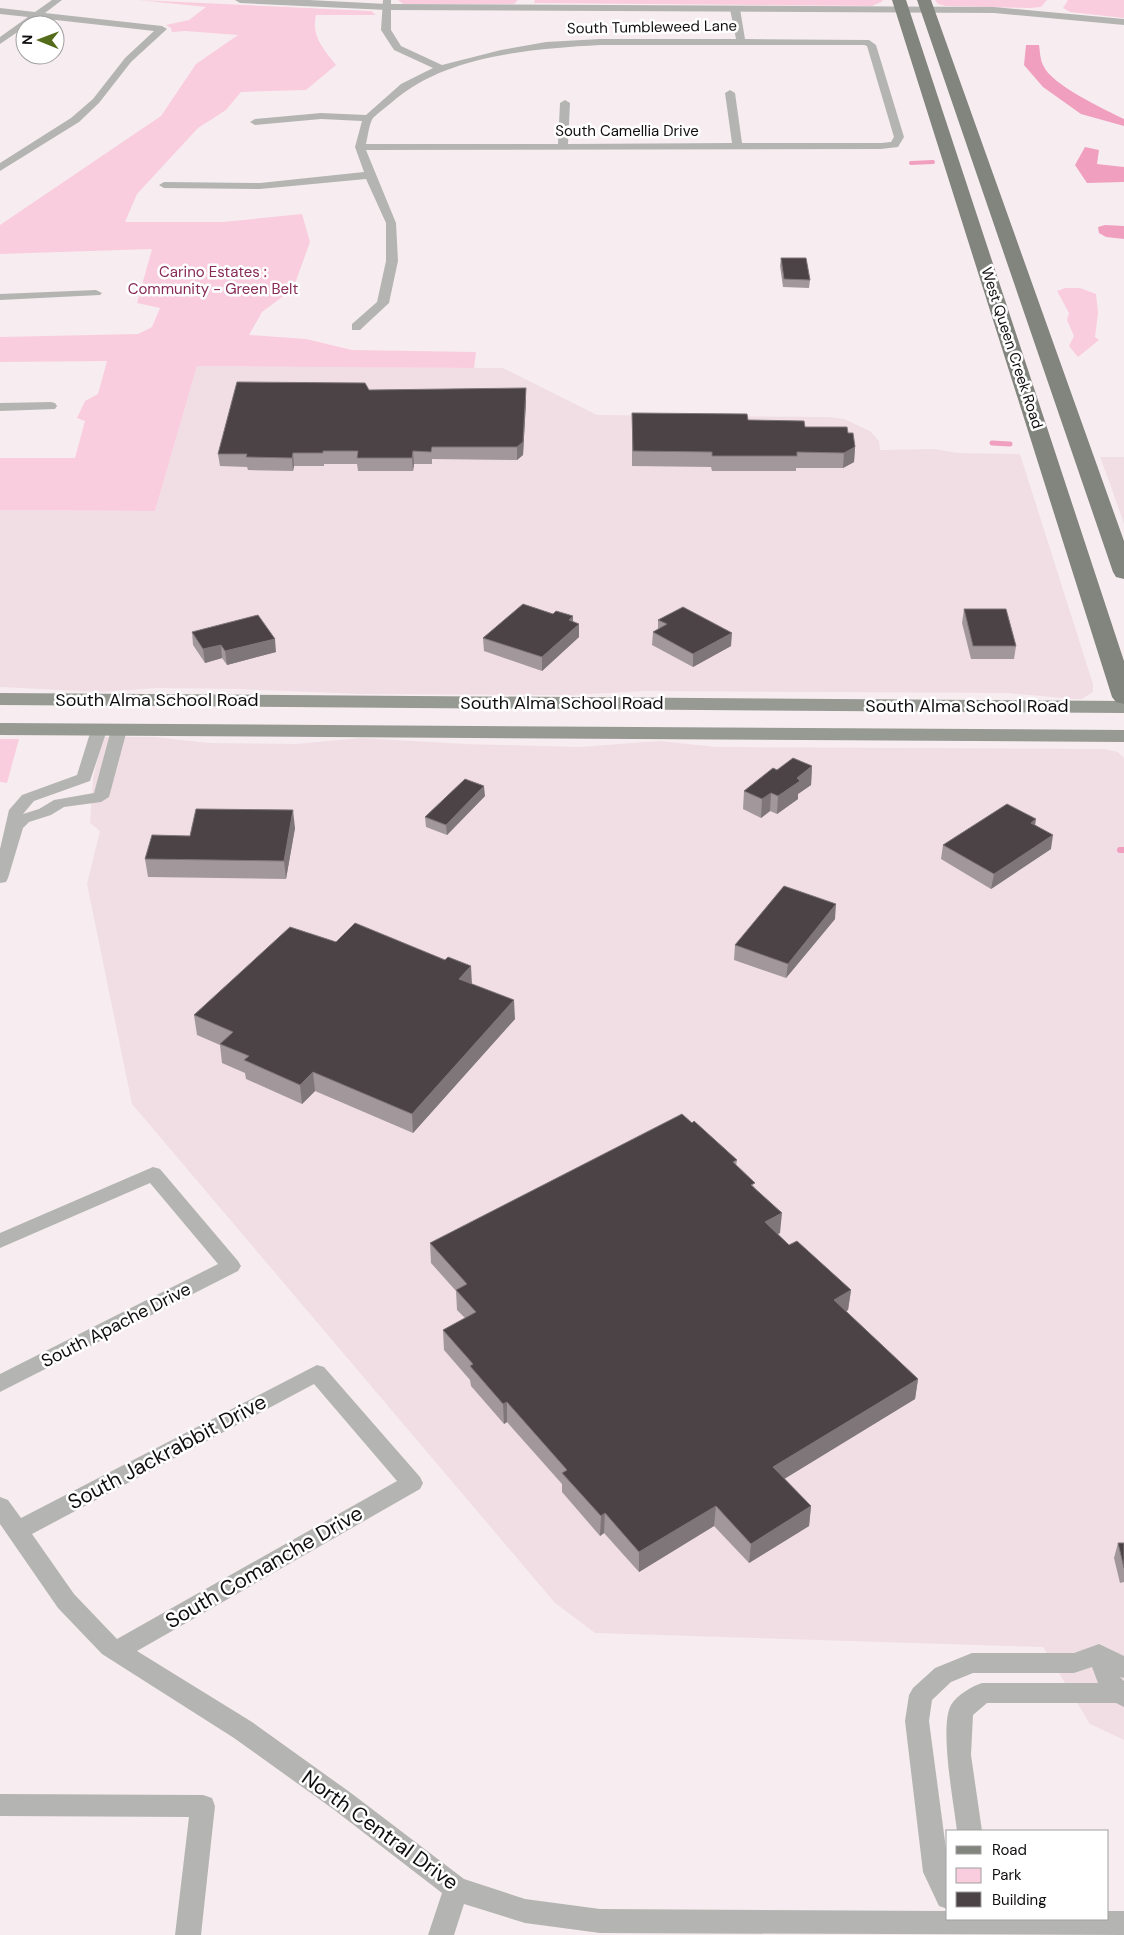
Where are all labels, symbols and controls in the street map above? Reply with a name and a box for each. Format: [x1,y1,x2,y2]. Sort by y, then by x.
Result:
north arrow [15,15,65,65]
street label: South Tumbleweed Lane [567,16,737,38]
text: N [18,35,36,45]
street label: South Camellia Drive [555,121,699,141]
park label: Carino Estates : Community - Green Belt [128,262,298,299]
street label: West Queen Creek Road [976,265,1048,431]
street label: South Alma School Road [55,688,259,712]
street label: South Alma School Road [460,691,664,715]
street label: South Alma School Road [865,694,1069,718]
street label: South Apache Drive [37,1277,195,1373]
street label: South Jackrabbit Drive [63,1388,271,1516]
street label: South Comanche Drive [160,1499,368,1635]
street label: North Central Drive [296,1764,464,1896]
legend [946,1830,1109,1920]
text: Road [992,1840,1027,1860]
text: Park [992,1865,1022,1885]
text: Building [992,1890,1047,1910]

